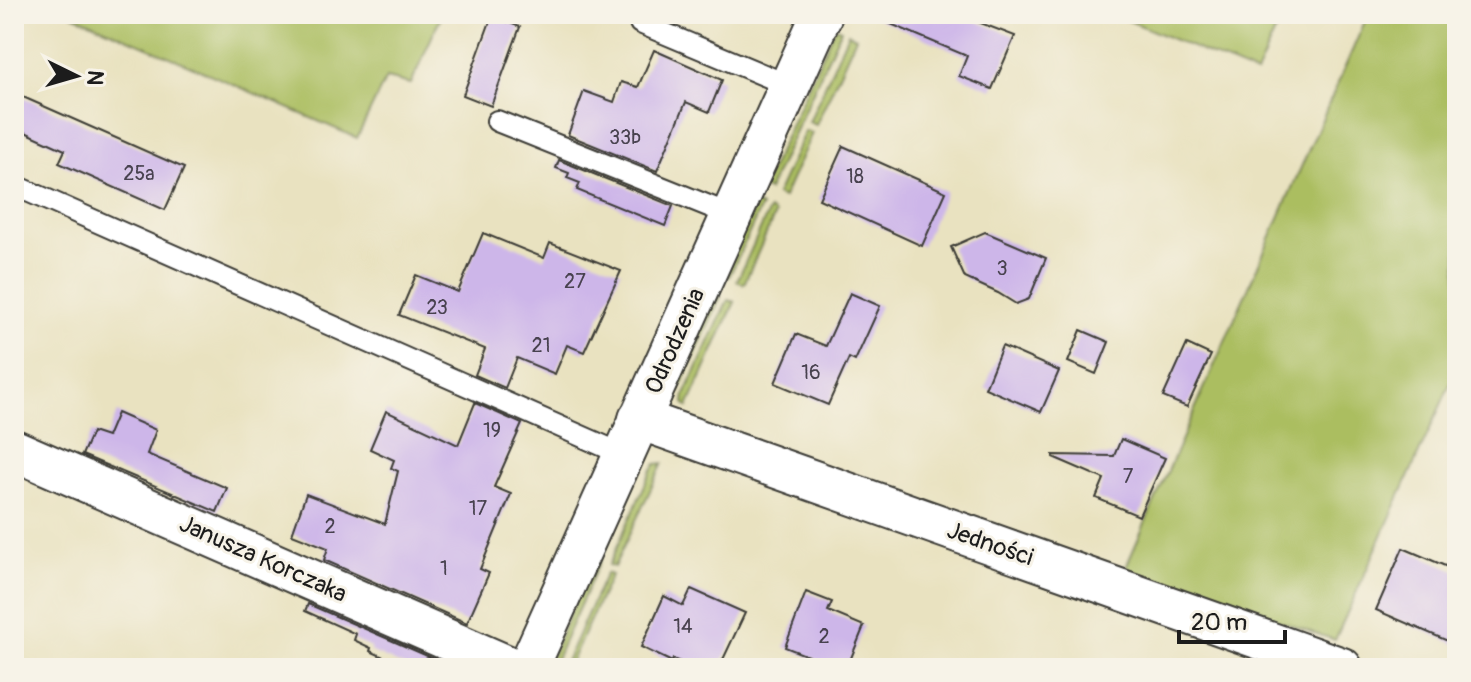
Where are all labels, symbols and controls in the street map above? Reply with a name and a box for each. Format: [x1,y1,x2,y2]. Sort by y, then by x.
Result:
north arrow [36,36,116,116]
text: N [80,69,110,86]
house number: 33b [609,125,641,150]
house number: 25a [123,161,155,186]
house number: 18 [846,164,864,189]
house number: 3 [996,256,1008,281]
house number: 27 [564,269,586,294]
street label: Odrodzenia [639,284,711,398]
house number: 23 [426,295,448,320]
house number: 21 [532,333,551,358]
house number: 16 [801,360,821,385]
house number: 19 [483,418,501,443]
house number: 7 [1123,464,1134,489]
house number: 17 [469,496,488,521]
street label: Janusza Korczaka [175,509,351,609]
house number: 2 [324,514,336,539]
street label: Jedności [943,516,1037,572]
house number: 1 [440,556,448,581]
scale bar [1179,594,1285,644]
text: 20 m [1191,608,1247,637]
house number: 14 [673,614,693,639]
house number: 2 [818,624,830,649]

